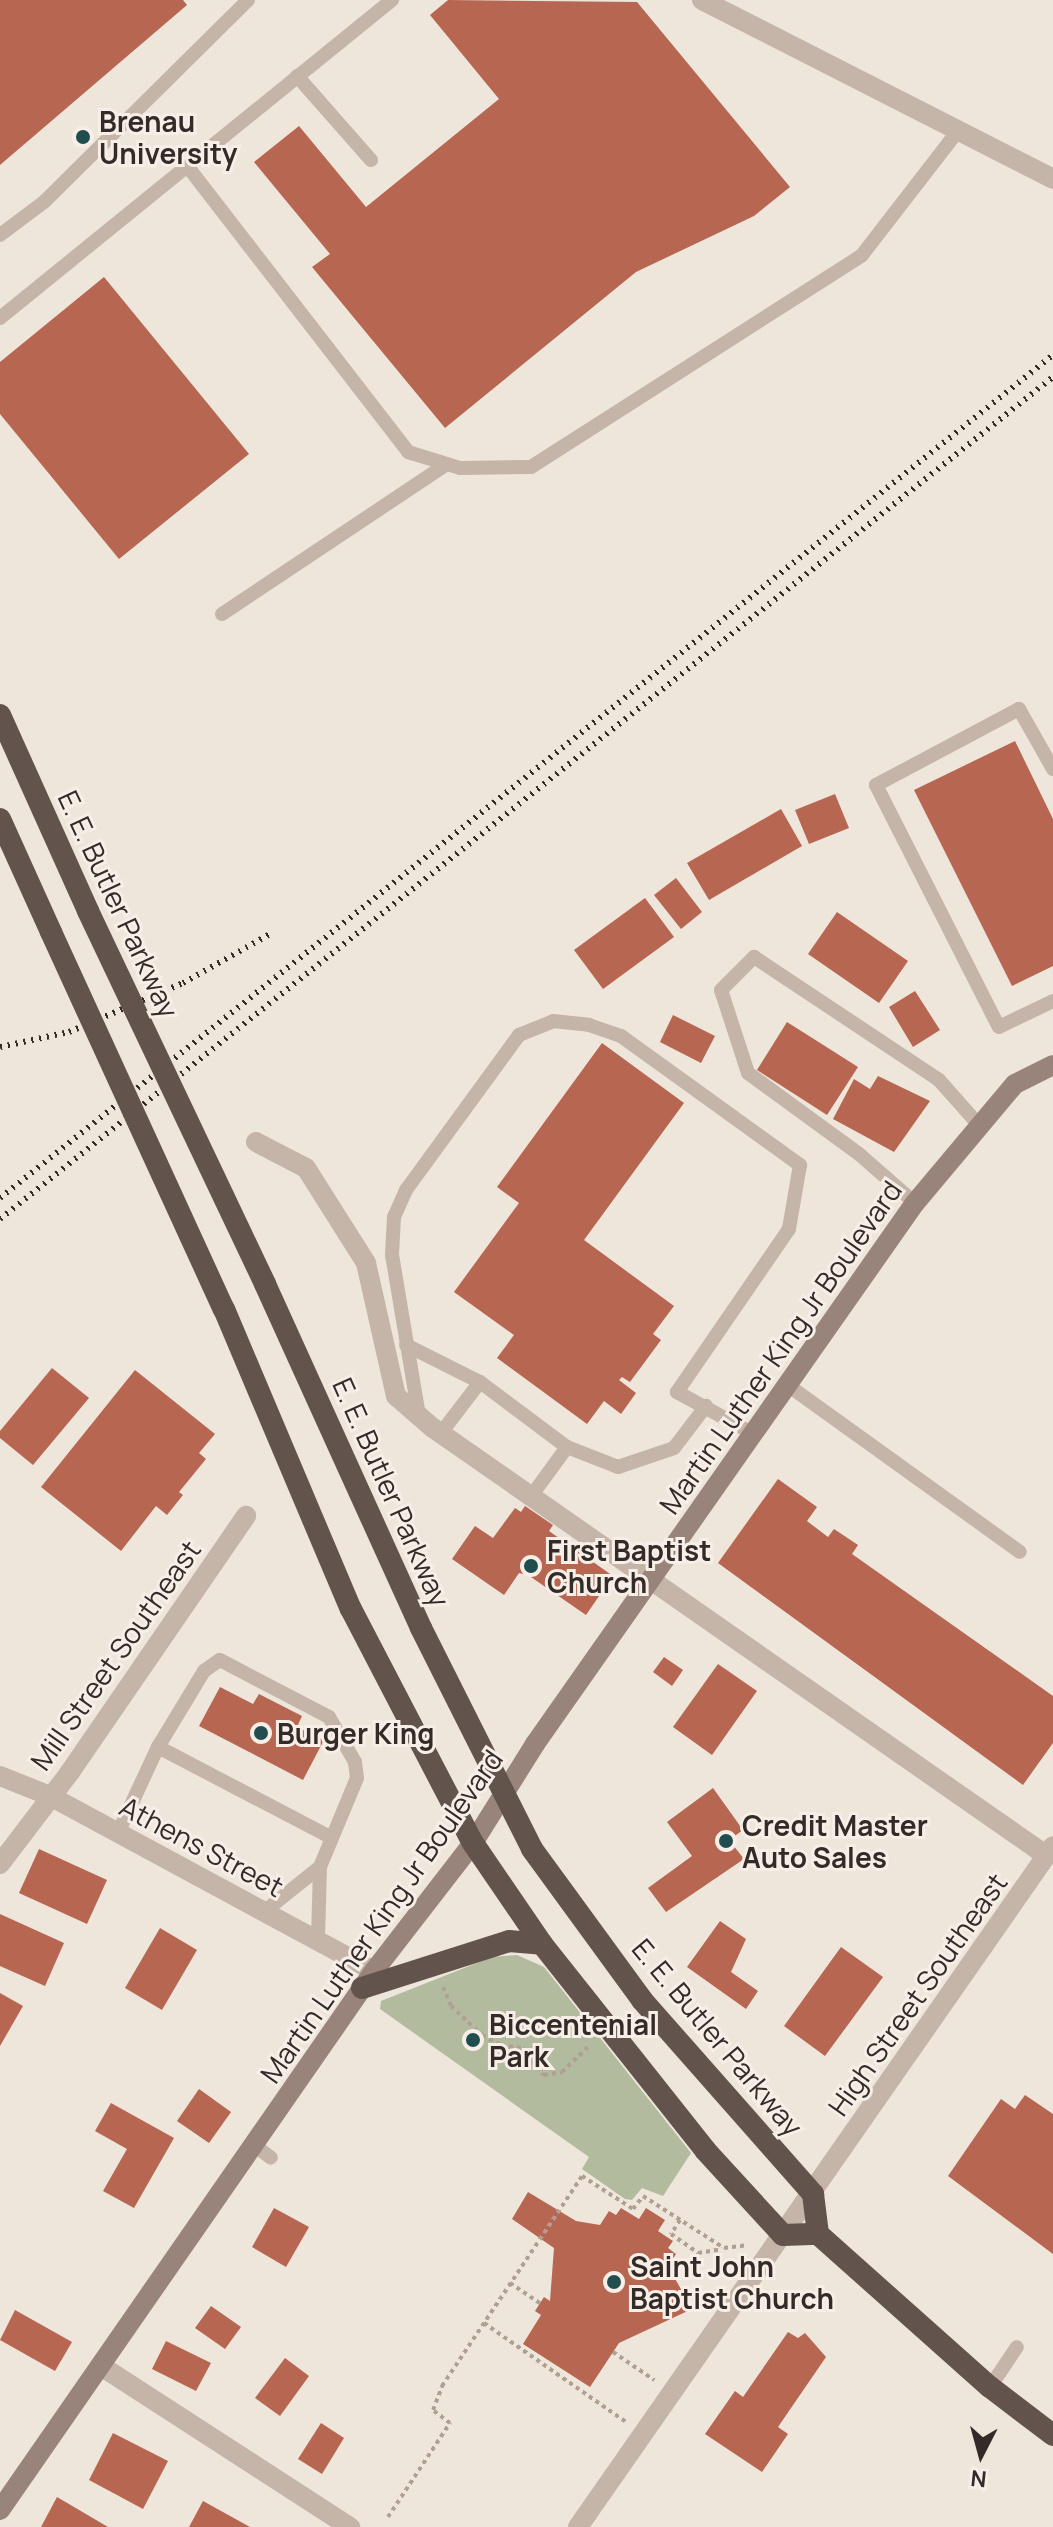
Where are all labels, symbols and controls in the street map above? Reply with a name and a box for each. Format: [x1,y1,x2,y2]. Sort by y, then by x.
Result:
place label: Brenau University [99,104,237,170]
marker: Brenau University [74,128,92,146]
street label: E. E. Butler Parkway [52,785,186,1023]
street label: Martin Luther King Jr Boulevard [652,1174,908,1520]
street label: E. E. Butler Parkway [326,1372,458,1612]
place label: First Baptist Church [547,1533,711,1599]
street label: Mill Street Southeast [23,1534,207,1776]
marker: First Baptist Church [522,1557,540,1575]
place label: Burger King [277,1716,434,1750]
marker: Burger King [252,1724,270,1742]
street label: Martin Luther King Jr Boulevard [253,1743,509,2089]
street label: Athens Street [115,1789,289,1903]
place label: Credit Master Auto Sales [742,1808,928,1874]
marker: Credit Master Auto Sales [717,1832,735,1850]
street label: High Street Southeast [821,1866,1013,2122]
street label: E. E. Butler Parkway [626,1932,810,2142]
place label: Biccentenial Park [489,2007,657,2073]
marker: Biccentenial Park [464,2031,482,2049]
place label: Saint John Baptist Church [630,2249,834,2315]
marker: Saint John Baptist Church [605,2273,623,2291]
north arrow [941,2415,1021,2495]
text: N [969,2463,988,2495]

